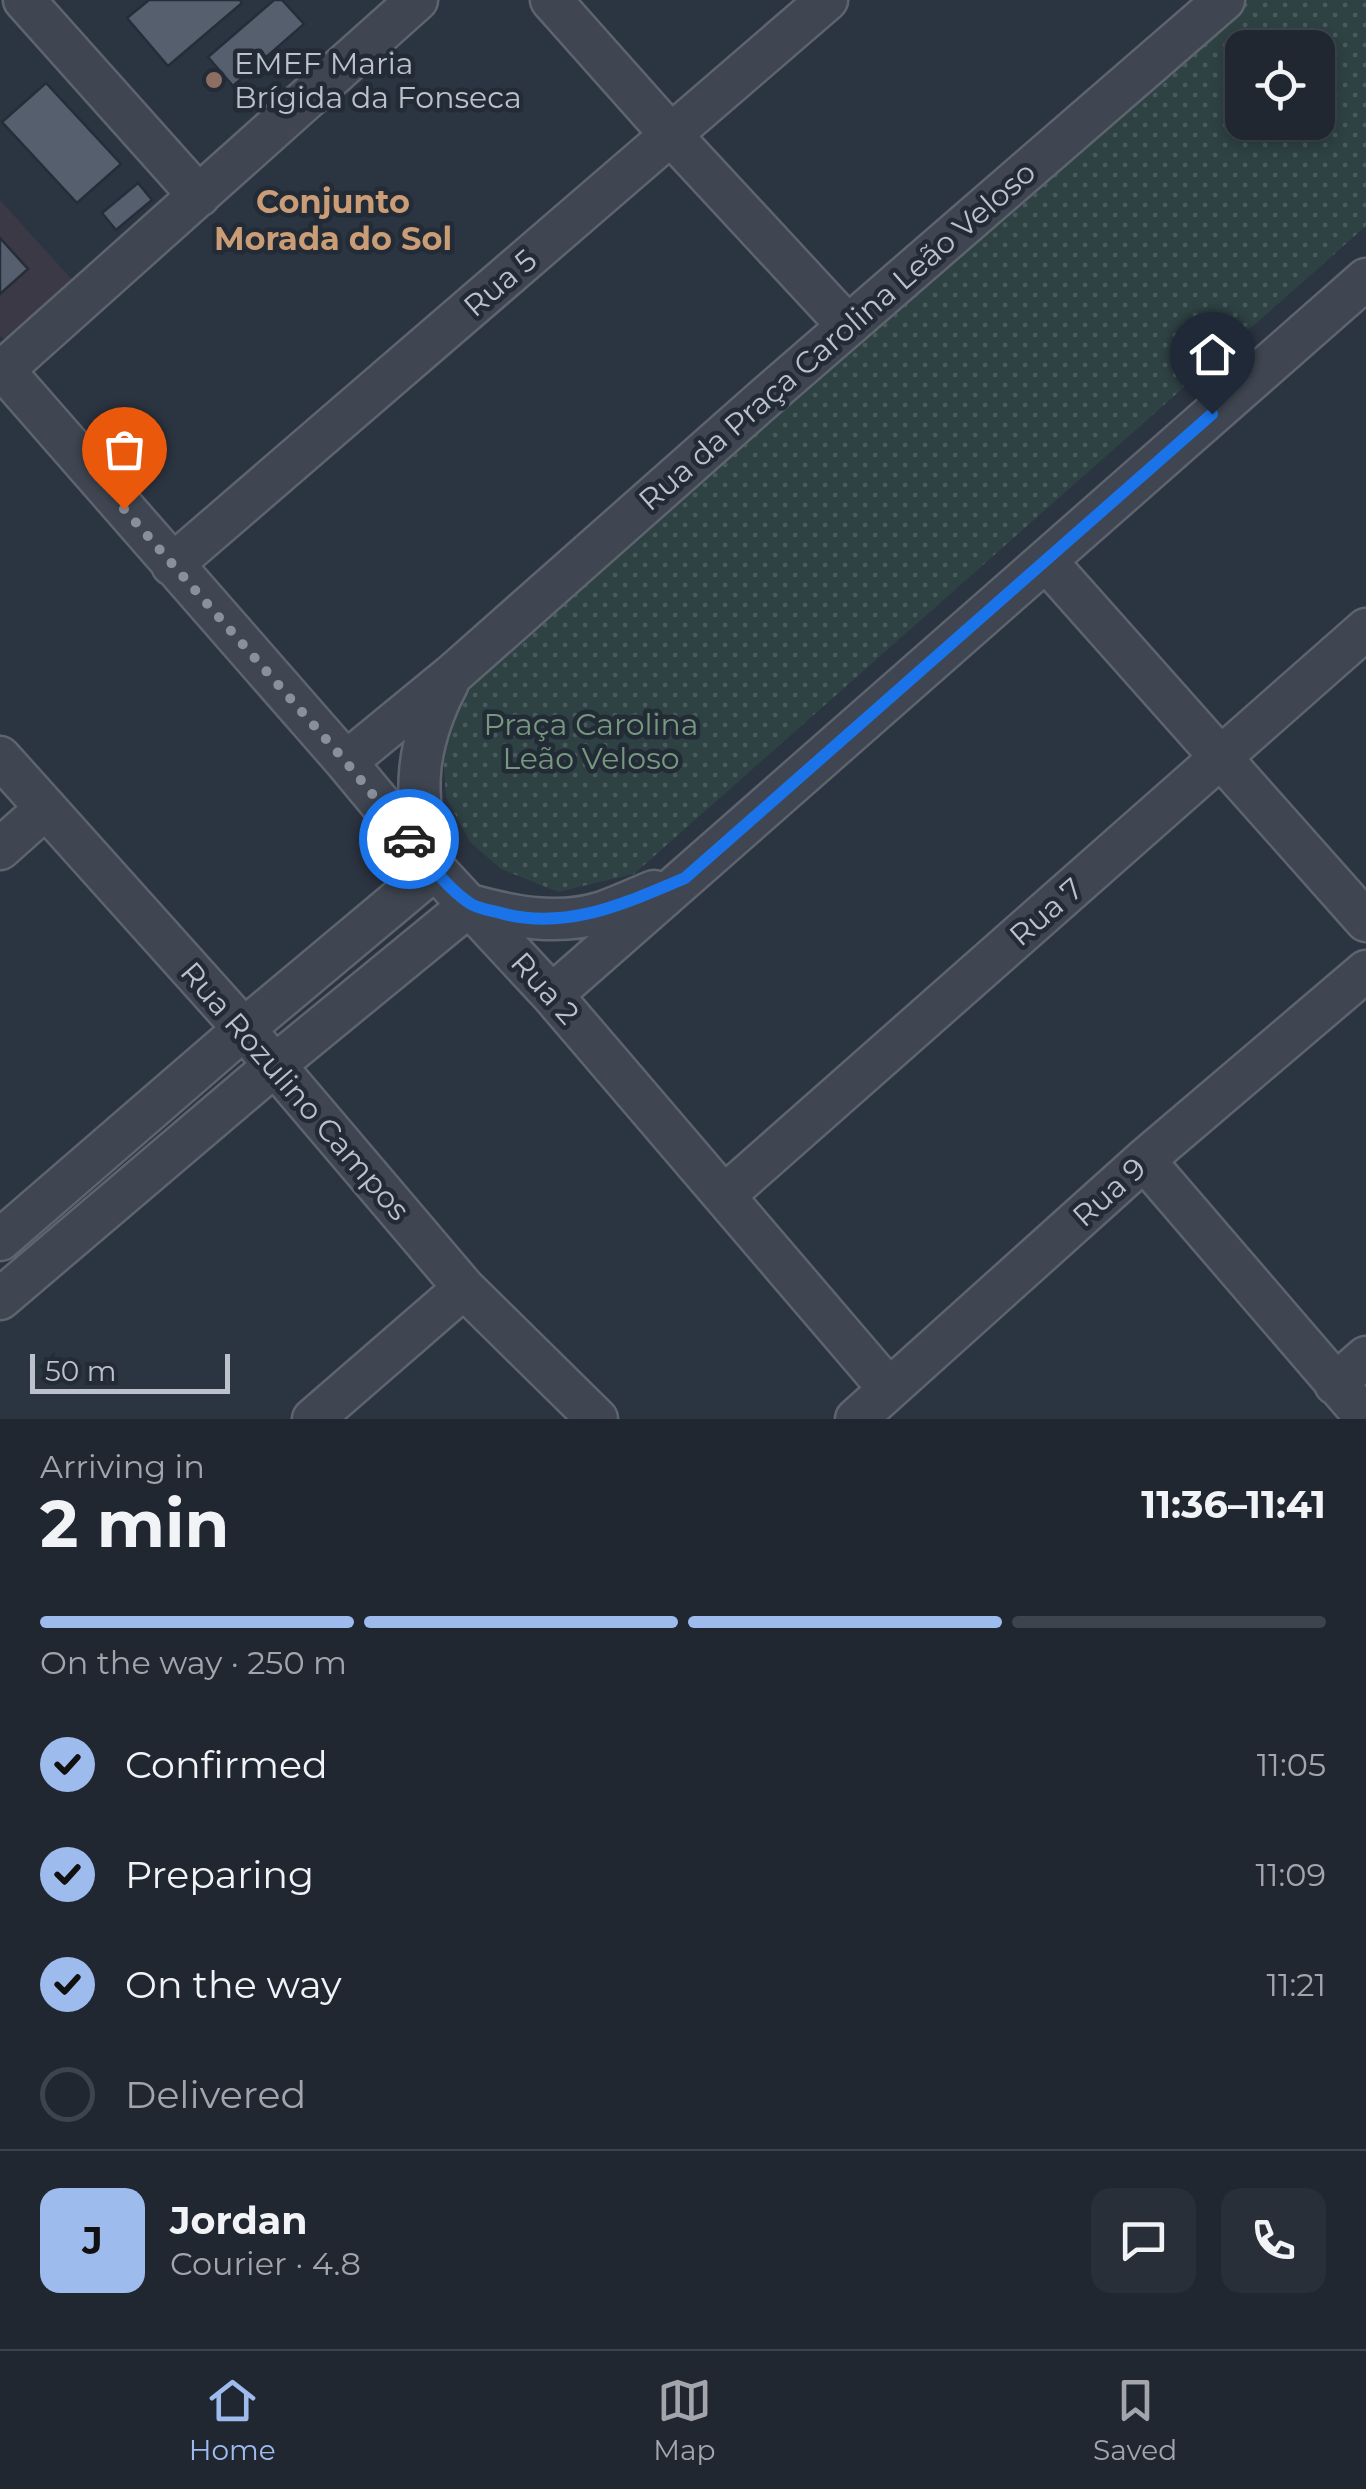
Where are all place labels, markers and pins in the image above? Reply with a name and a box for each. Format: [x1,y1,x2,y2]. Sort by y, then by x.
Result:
place label: EMEF Maria Brígida da Fonseca [234,45,522,116]
marker: EMEF Maria Brígida da Fonseca [203,69,225,91]
pin [1170,312,1255,415]
pin [82,407,167,510]

